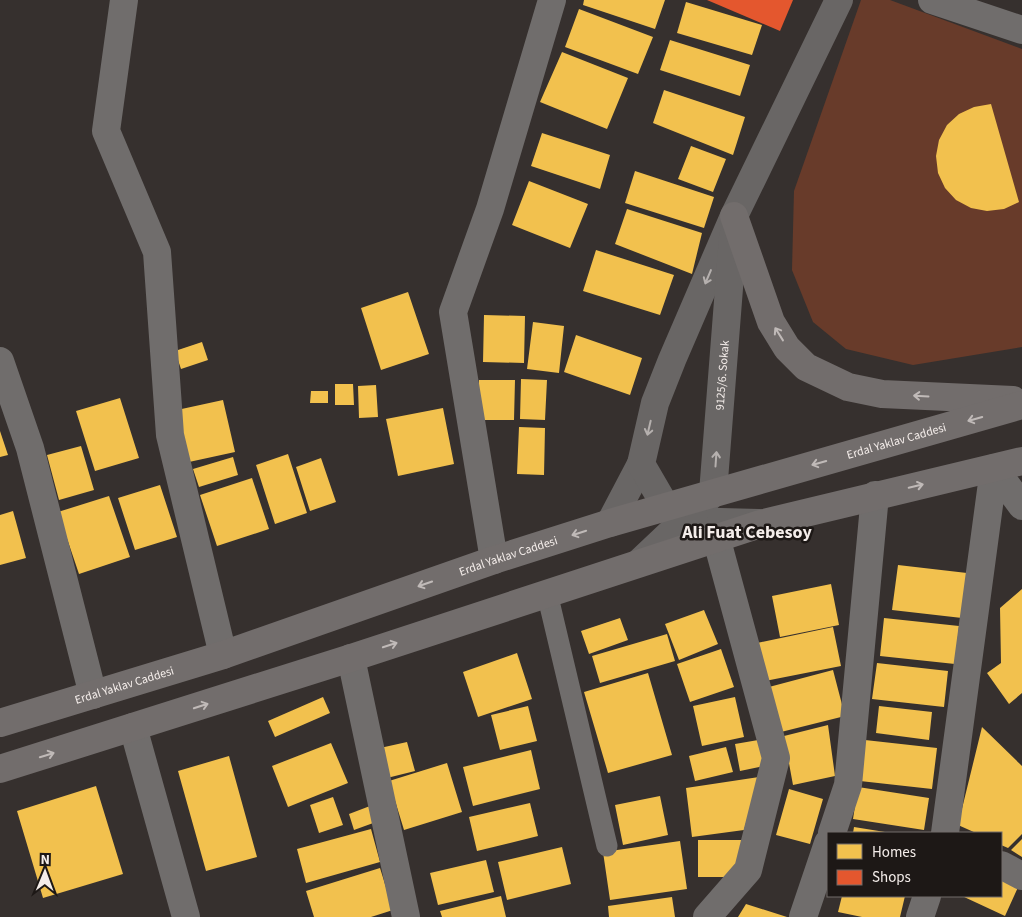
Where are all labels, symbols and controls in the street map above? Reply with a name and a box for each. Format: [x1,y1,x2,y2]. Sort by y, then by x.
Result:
one-way arrow [703,269,712,284]
one-way arrow [773,328,783,342]
street label: 9125/6. Sokak [711,340,734,411]
one-way arrow [913,391,929,400]
one-way arrow [968,414,984,424]
street label: Erdal Yaklav Caddesi [845,419,948,464]
one-way arrow [644,420,654,436]
one-way arrow [711,451,721,467]
one-way arrow [811,459,827,469]
one-way arrow [908,481,924,490]
district label: Ali Fuat Cebesoy [681,520,812,545]
one-way arrow [571,528,587,538]
street label: Erdal Yaklav Caddesi [457,532,560,581]
one-way arrow [417,580,433,589]
one-way arrow [381,640,397,650]
street label: Erdal Yaklav Caddesi [73,662,176,709]
one-way arrow [193,700,209,710]
one-way arrow [38,749,54,759]
legend [827,832,1002,897]
text: Homes [872,842,916,863]
north arrow [20,847,70,897]
text: N [40,850,50,870]
text: Shops [872,867,911,888]

